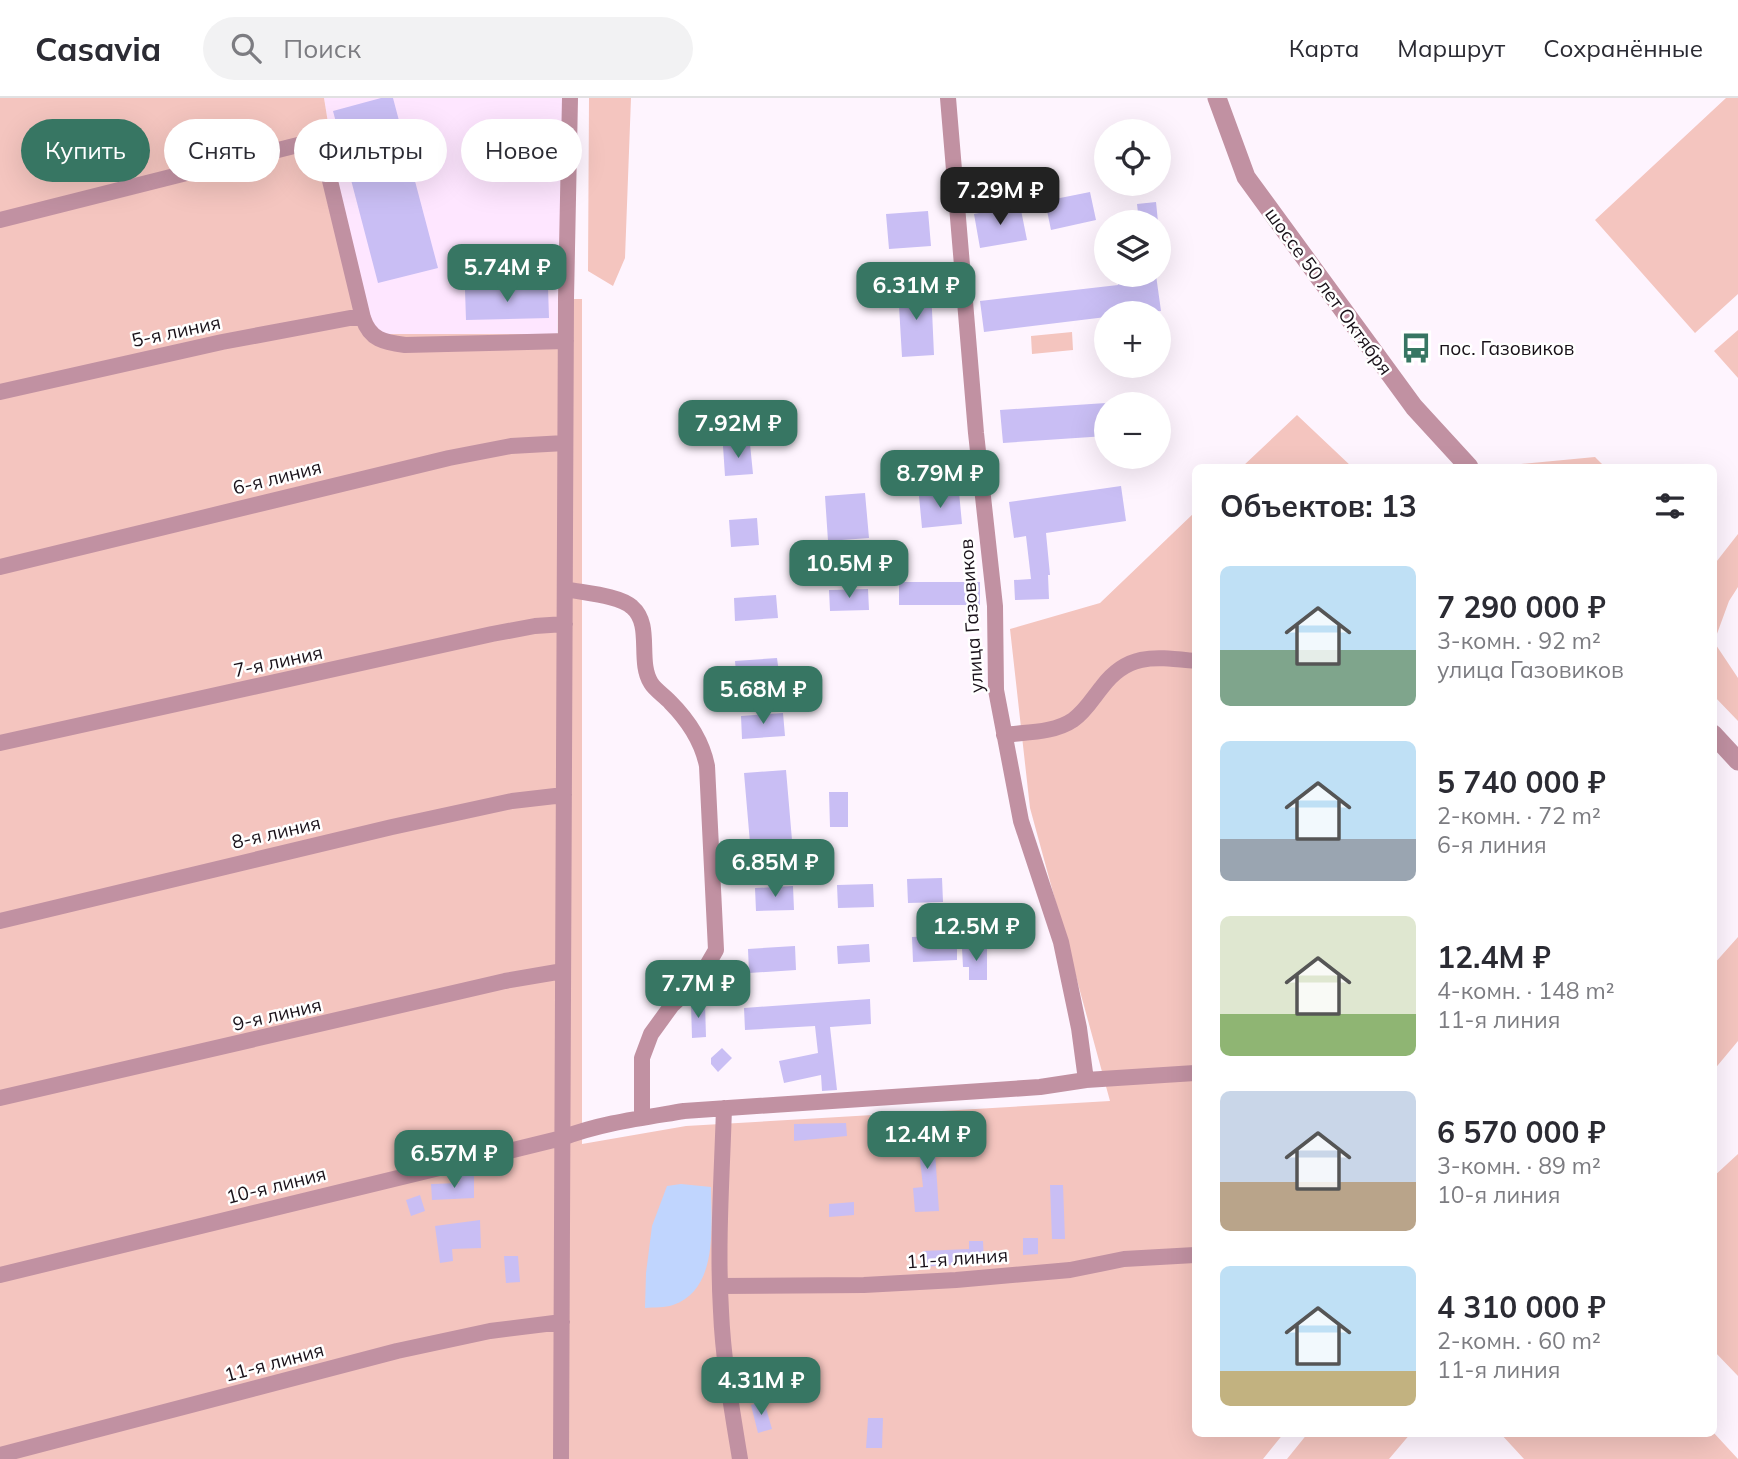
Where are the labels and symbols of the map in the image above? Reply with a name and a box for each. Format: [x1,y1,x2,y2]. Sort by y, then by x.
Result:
pin: 7.29M ₽ [935,167,1065,227]
street label: шоссе 50 лет Октября [1260,203,1398,379]
pin: 5.74M ₽ [442,244,572,304]
pin: 6.31M ₽ [851,262,981,322]
street label: 5-я линия [129,310,223,352]
bus stop icon: пос. Газовиков [1399,331,1433,365]
place label: пос. Газовиков [1439,336,1574,360]
pin: 7.92M ₽ [673,400,803,460]
pin: 8.79M ₽ [875,450,1005,510]
street label: 6-я линия [230,454,324,500]
street label: улица Газовиков [954,538,988,694]
pin: 10.5M ₽ [784,540,914,600]
street label: 7-я линия [231,640,325,682]
pin: 5.68M ₽ [698,666,828,726]
street label: 8-я линия [229,810,323,854]
pin: 6.85M ₽ [710,840,840,899]
pin: 12.5M ₽ [911,904,1041,963]
pin: 7.7M ₽ [641,960,755,1020]
street label: 9-я линия [230,992,324,1036]
pin: 12.4M ₽ [862,1112,992,1171]
pin: 6.57M ₽ [389,1130,519,1190]
street label: 10-я линия [224,1161,328,1209]
street label: 11-я линия [905,1242,1009,1274]
street label: 11-я линия [222,1337,326,1387]
pin: 4.31M ₽ [696,1358,826,1417]

